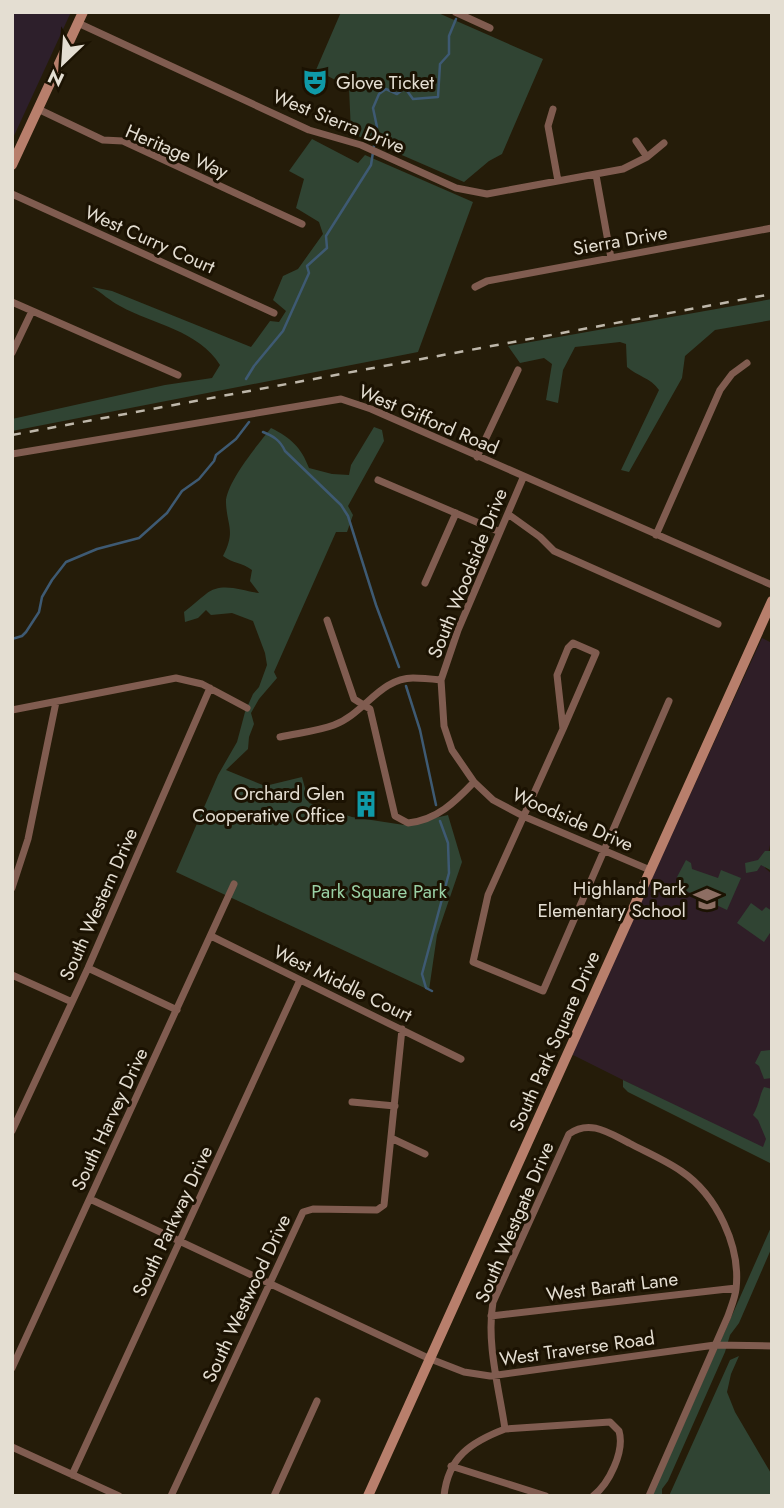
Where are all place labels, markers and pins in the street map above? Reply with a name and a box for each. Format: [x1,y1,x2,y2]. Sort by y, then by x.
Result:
theatre icon: Glove Ticket [300,67,330,97]
place label: Glove Ticket [336,69,434,96]
place label: Orchard Glen Cooperative Office [192,780,345,829]
building icon: Orchard Glen Cooperative Office [351,789,381,819]
place label: Highland Park Elementary School [537,875,687,924]
school or university icon: Highland Park Elementary School [692,884,722,914]

